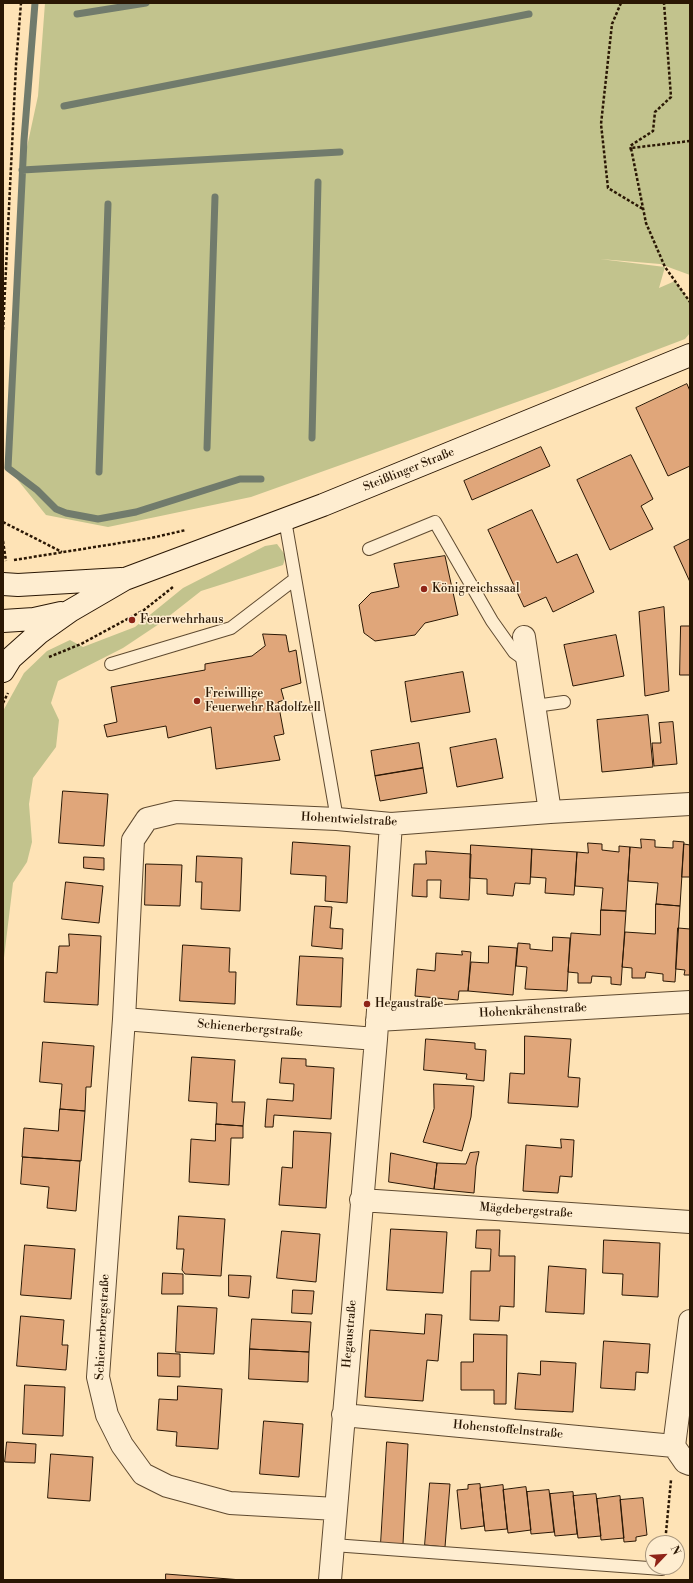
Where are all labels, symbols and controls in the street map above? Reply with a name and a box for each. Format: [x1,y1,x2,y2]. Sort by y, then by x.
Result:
street label: Steißlinger Straße [361,445,457,495]
place label: Königreichssaal [432,582,519,596]
marker: Königreichssaal [419,584,429,594]
place label: Feuerwehrhaus [140,613,223,627]
marker: Feuerwehrhaus [127,615,137,625]
place label: Freiwillige Feuerwehr Radolfzell [205,687,321,715]
marker: Freiwillige Feuerwehr Radolfzell [192,696,202,706]
street label: Hohentwielstraße [301,810,397,830]
place label: Hegaustraße [375,997,443,1011]
marker: Hegaustraße [362,999,372,1009]
street label: Hohenkrähenstraße [479,1001,587,1021]
street label: Schienerbergstraße [197,1017,303,1041]
street label: Mägdebergstraße [479,1201,573,1221]
street label: Schienerbergstraße [93,1274,113,1380]
street label: Hegaustraße [340,1299,360,1369]
street label: Hohenstoffelnstraße [452,1418,564,1442]
north arrow [645,1535,685,1575]
text: N [667,1543,683,1557]

